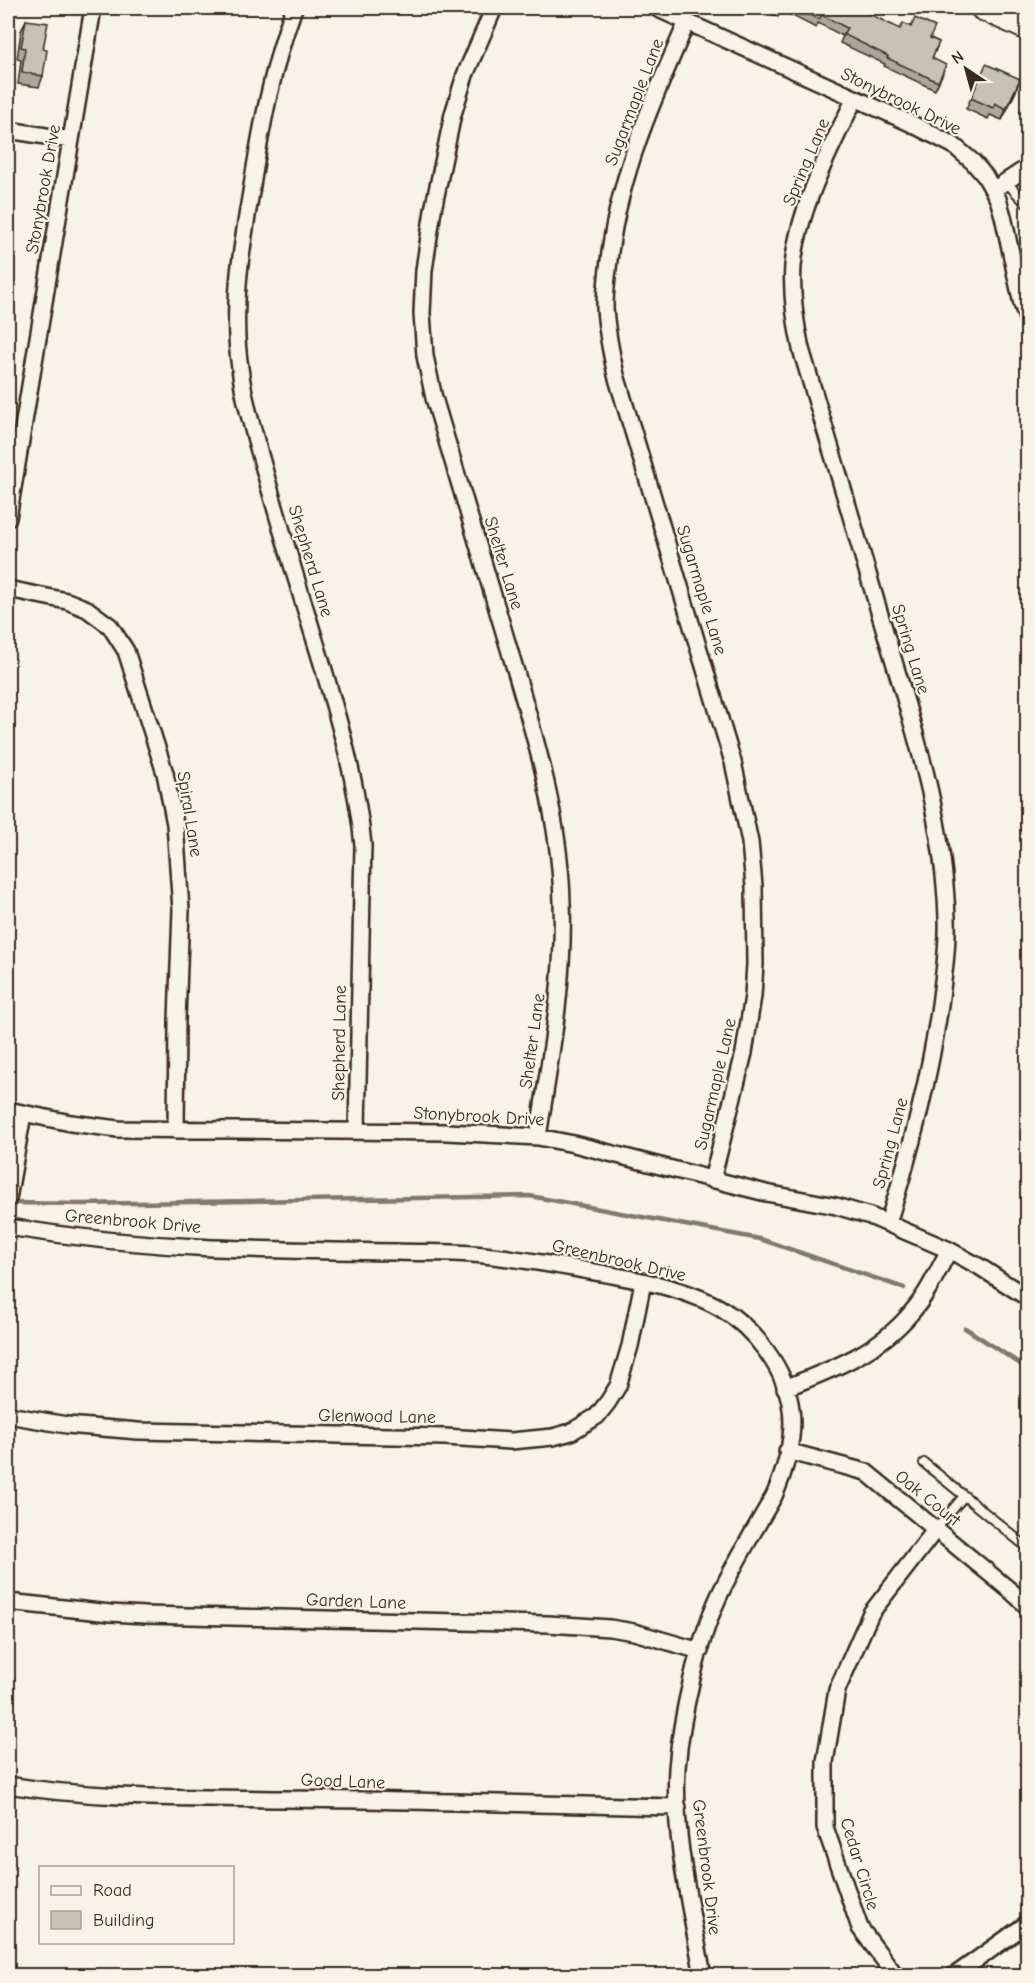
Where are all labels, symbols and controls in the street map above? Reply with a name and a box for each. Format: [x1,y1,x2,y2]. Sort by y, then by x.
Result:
street label: Sugarmaple Lane [601,36,668,169]
north arrow [936,39,996,99]
text: N [948,47,967,68]
street label: Stonybrook Drive [837,63,964,140]
street label: Spring Lane [779,115,834,209]
street label: Stonybrook Drive [22,123,65,255]
street label: Shepherd Lane [284,503,338,620]
street label: Shelter Lane [479,514,528,612]
street label: Sugarmaple Lane [672,523,731,658]
street label: Spring Lane [887,602,934,697]
street label: Spiral Lane [172,770,207,858]
street label: Shepherd Lane [328,985,351,1101]
street label: Shelter Lane [515,992,550,1090]
street label: Sugarmaple Lane [690,1016,741,1152]
street label: Spring Lane [868,1095,913,1191]
street label: Stonybrook Drive [413,1103,545,1130]
street label: Greenbrook Drive [64,1205,202,1238]
street label: Greenbrook Drive [550,1235,688,1286]
street label: Glenwood Lane [318,1405,436,1428]
street label: Oak Court [891,1466,965,1532]
street label: Garden Lane [306,1589,406,1614]
street label: Good Lane [300,1770,386,1793]
street label: Greenbrook Drive [688,1798,725,1936]
street label: Cedar Circle [836,1815,884,1913]
legend [39,1866,234,1944]
text: Road [93,1880,132,1901]
text: Building [93,1910,155,1931]

